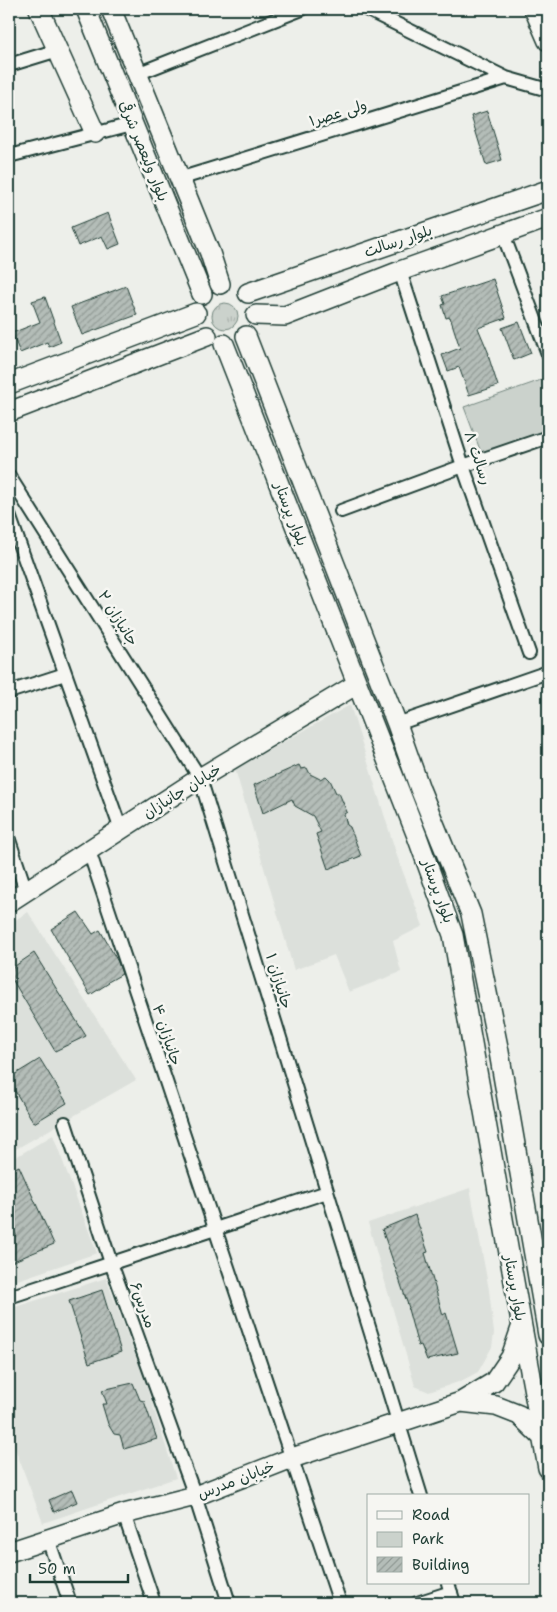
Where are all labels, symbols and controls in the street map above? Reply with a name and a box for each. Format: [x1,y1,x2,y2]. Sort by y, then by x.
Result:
street label: ولی عصر۱ [307,95,369,131]
street label: بلوار ولیعصر شرقی [115,97,174,204]
street label: بلوار رسالت [361,220,435,262]
street label: رسالت ۸ [459,428,497,488]
street label: بلوار پرستار [269,478,312,549]
street label: جانبازان ۲ [93,586,143,650]
street label: خیابان جانبازان [139,759,225,823]
street label: بلوار پرستار [417,855,459,926]
street label: جانبازان ۱ [261,951,297,1011]
street label: جانبازان ۴ [148,1002,186,1068]
street label: بلوار پرستار [499,1252,531,1323]
street label: مدرس۶ [125,1279,161,1331]
street label: خیابان مدرس [195,1456,277,1504]
legend [367,1494,530,1584]
text: Road [412,1505,450,1525]
text: Park [412,1529,444,1549]
scale bar [30,1552,128,1584]
text: Building [412,1555,469,1575]
text: 50 m [38,1559,76,1579]

